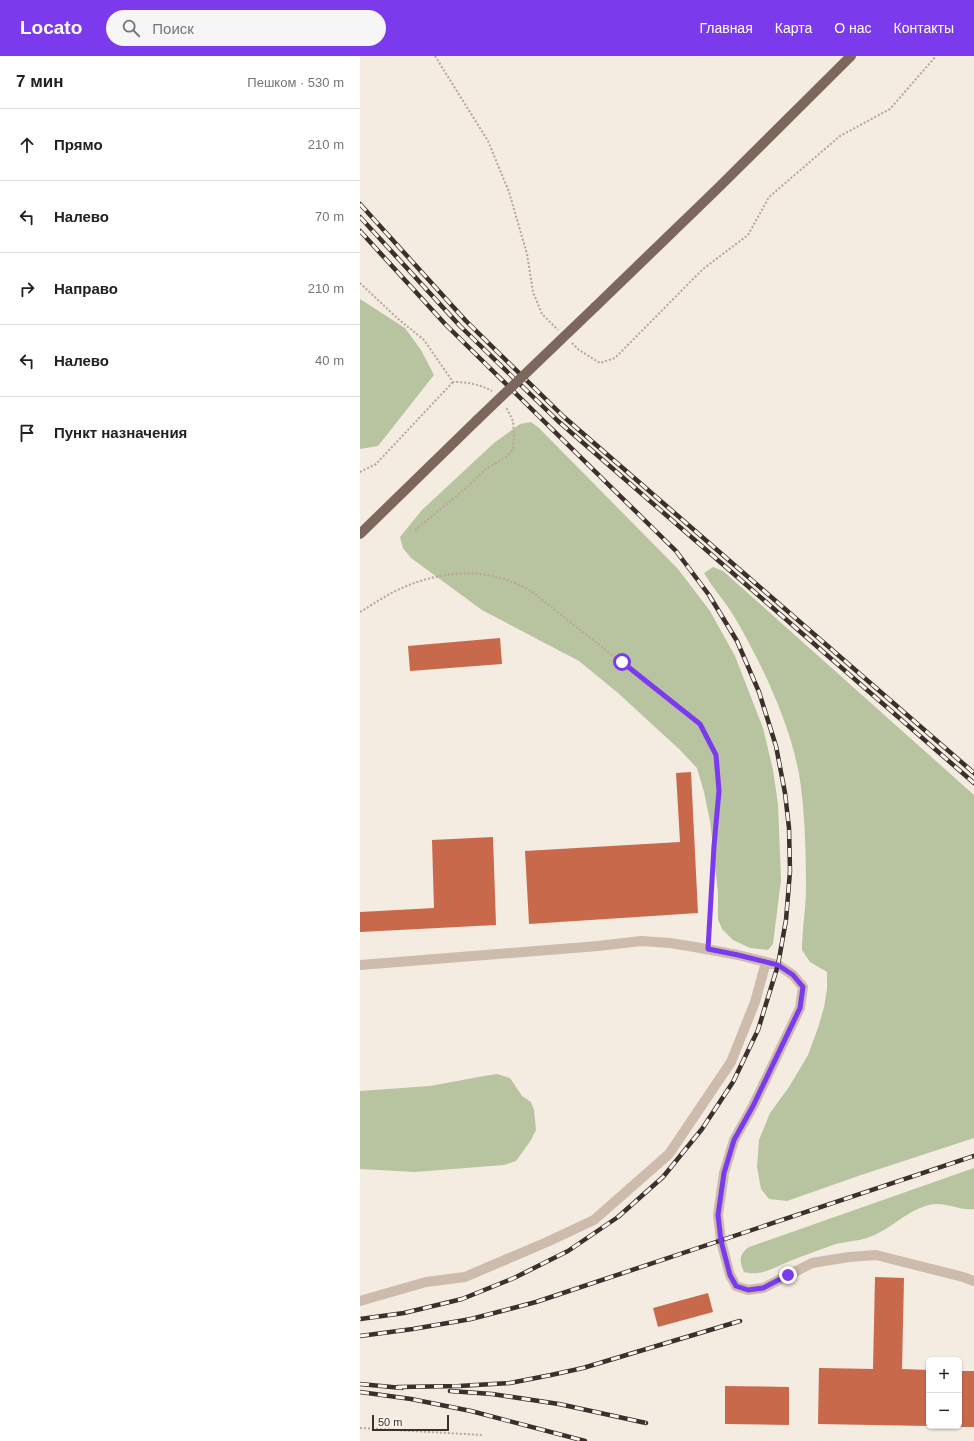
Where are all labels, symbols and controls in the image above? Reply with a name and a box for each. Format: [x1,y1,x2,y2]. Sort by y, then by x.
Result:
search box [106,10,386,46]
text: Locato [20,17,82,38]
icon: search [120,17,142,39]
text: Поиск [152,20,194,37]
text: Главная [699,20,753,36]
text: Карта [775,20,812,36]
text: О нас [834,20,872,36]
text: Контакты [894,20,954,36]
text: 7 мин [16,72,63,91]
text: Пешком · 530 m [247,75,344,90]
icon: ahead [16,134,38,156]
text: Прямо [54,136,103,153]
text: 210 m [308,137,344,152]
icon: left [16,206,38,228]
text: Налево [54,208,109,225]
text: 70 m [315,209,344,224]
icon: right [16,278,38,300]
text: Направо [54,280,118,297]
text: 210 m [308,281,344,296]
icon: left [16,350,38,372]
text: Налево [54,352,109,369]
text: 40 m [315,353,344,368]
icon: arrive [16,422,38,444]
text: Пункт назначения [54,424,187,441]
route start [613,653,631,671]
route end [779,1266,797,1284]
map controls [926,1357,962,1429]
button: + [926,1357,962,1393]
button: − [926,1393,962,1429]
scale bar [372,1413,449,1432]
text: 50 m [378,1416,402,1428]

